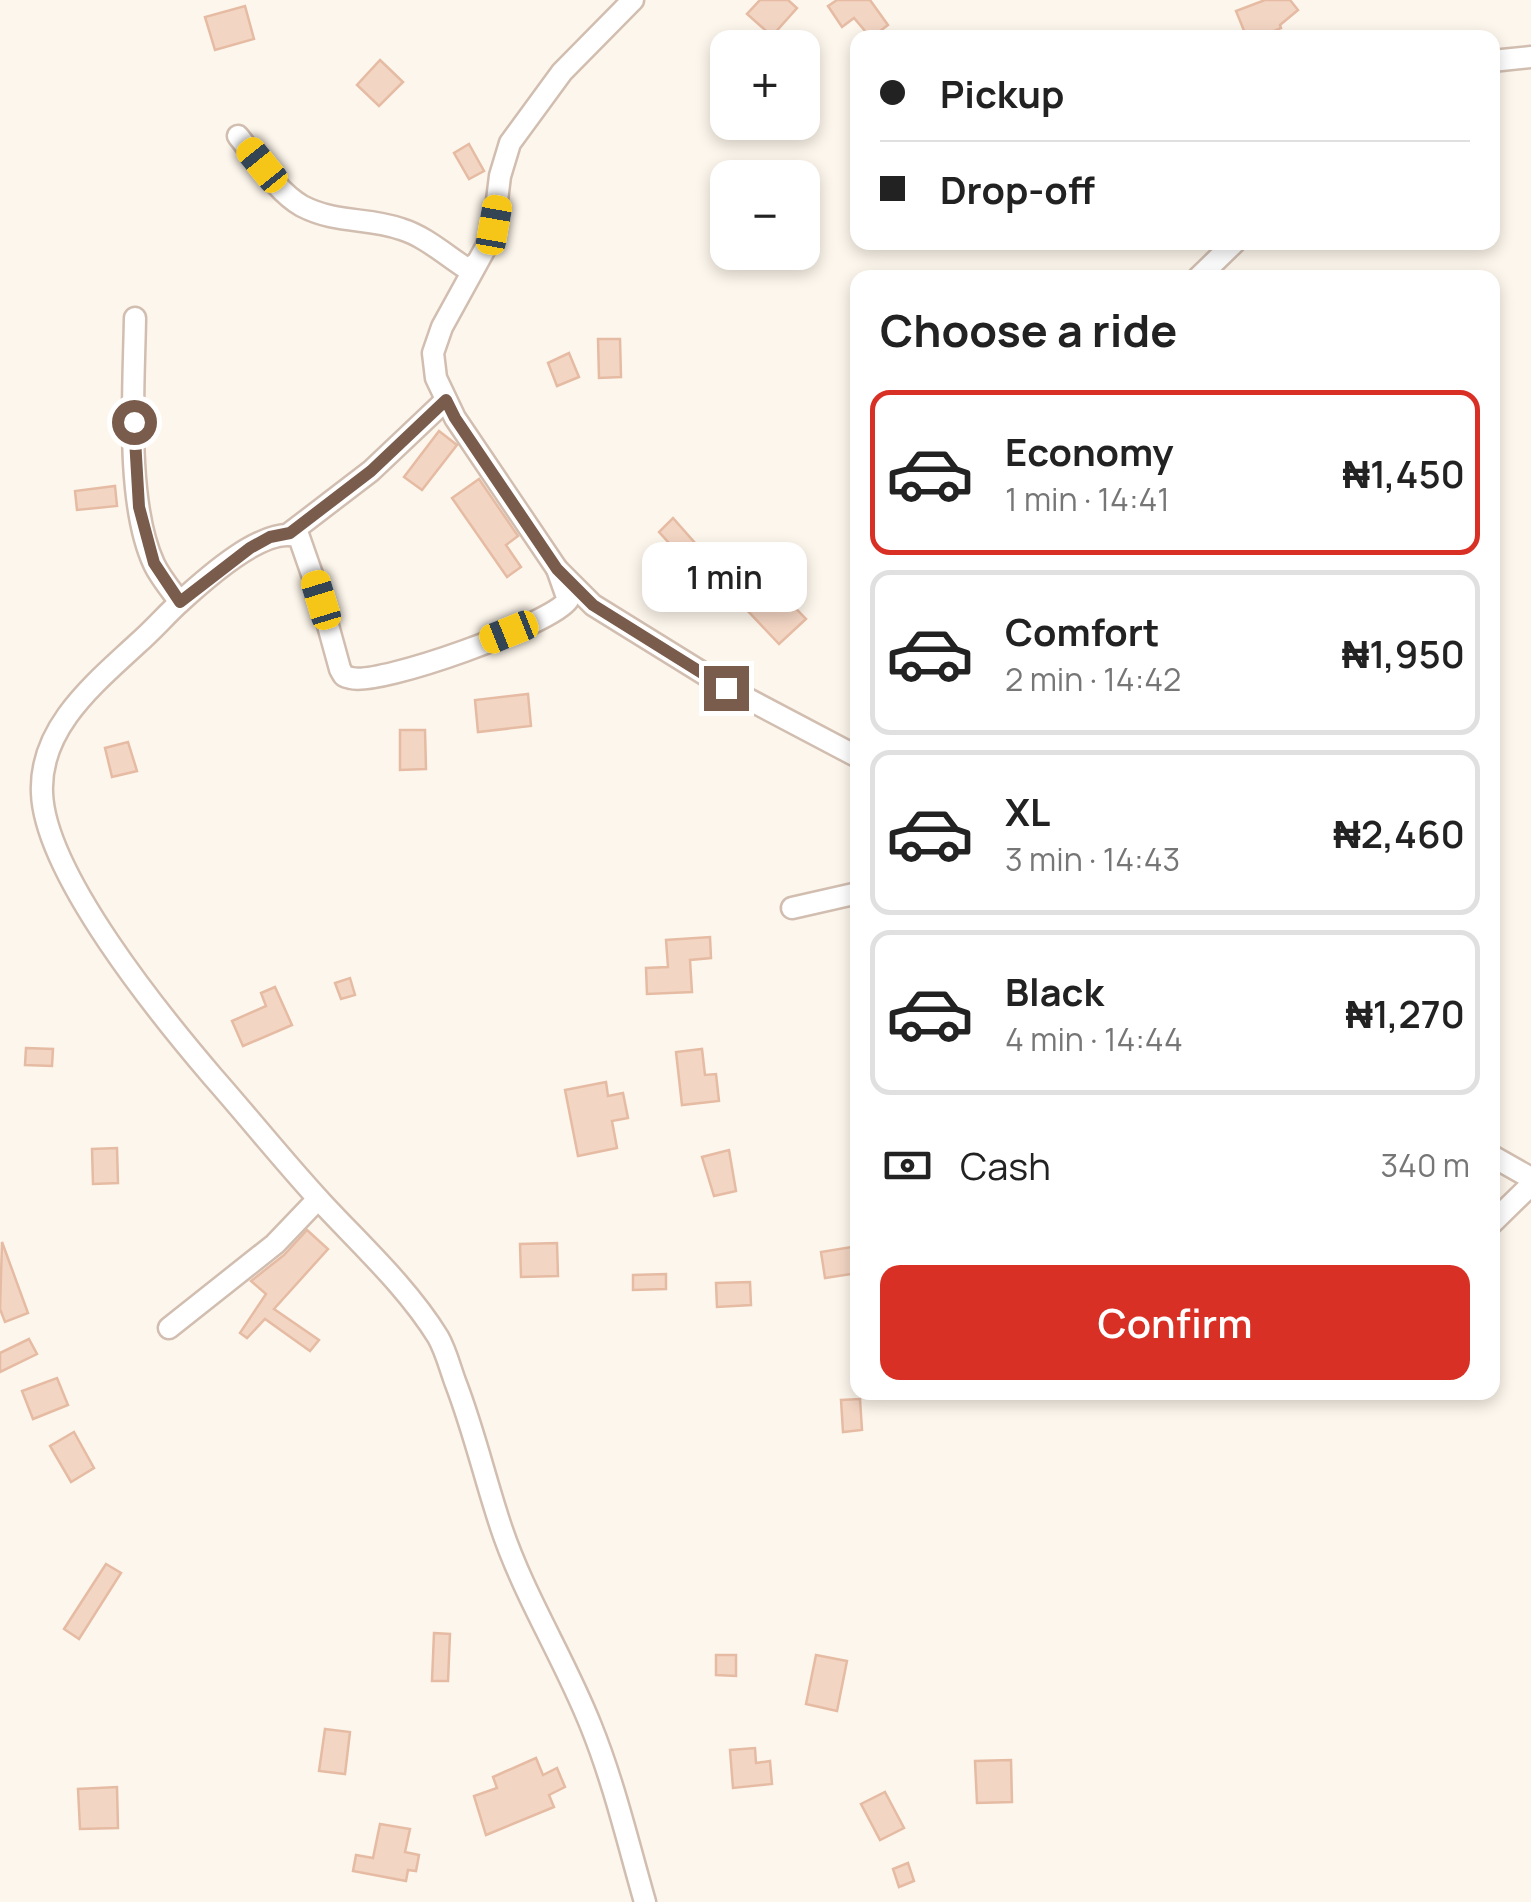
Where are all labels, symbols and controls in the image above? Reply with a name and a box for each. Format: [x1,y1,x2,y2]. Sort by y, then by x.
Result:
map controls [710,30,820,270]
button: + [710,30,820,140]
text: Pickup [940,67,1064,119]
car [231,132,293,198]
button: − [710,160,820,270]
text: Drop-off [940,163,1095,215]
car [474,193,514,257]
text: Choose a ride [880,299,1177,361]
route start [112,400,157,445]
text: Economy [1005,425,1174,477]
icon: car [885,428,975,518]
text: ₦1,450 [1343,447,1465,499]
text: 1 min · 14:41 [1005,477,1170,521]
callout: 1 min [644,543,808,613]
text: 1 min [686,555,763,599]
car [298,567,344,633]
text: Comfort [1005,605,1159,657]
car [476,607,542,657]
icon: car [885,608,975,698]
text: ₦1,950 [1342,627,1465,679]
text: 2 min · 14:42 [1005,657,1181,701]
route end [704,666,749,711]
text: XL [1005,785,1050,837]
icon: car [885,788,975,878]
text: ₦2,460 [1333,807,1465,859]
text: 3 min · 14:43 [1005,837,1180,881]
text: Black [1005,965,1104,1017]
icon: car [885,968,975,1058]
text: ₦1,270 [1345,987,1465,1039]
text: 4 min · 14:44 [1005,1017,1183,1061]
icon: cash [880,1138,935,1193]
text: Cash [960,1139,1051,1191]
text: 340 m [1380,1143,1470,1187]
button: Confirm [880,1265,1470,1380]

